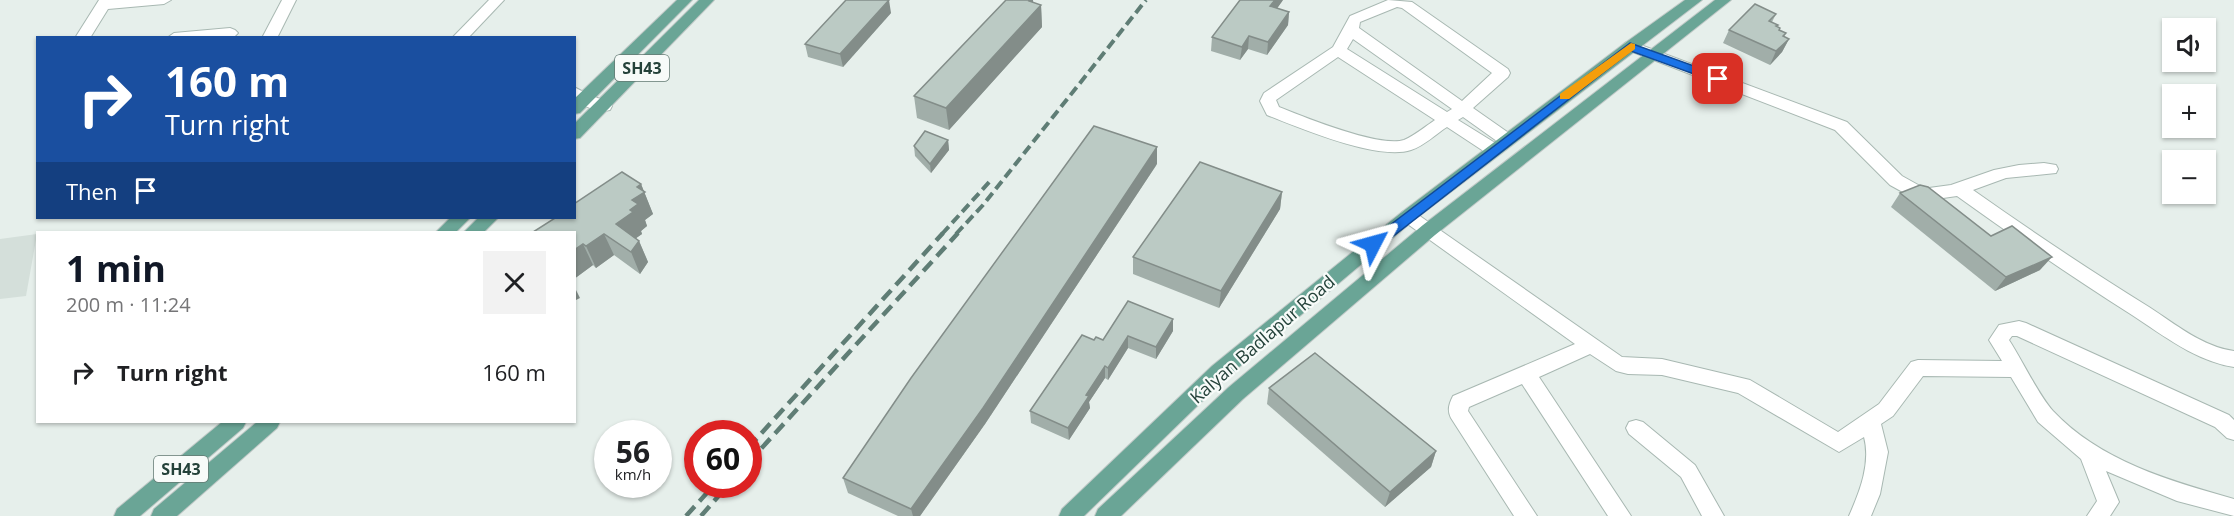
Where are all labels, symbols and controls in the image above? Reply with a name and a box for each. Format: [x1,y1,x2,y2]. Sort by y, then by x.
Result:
map controls [2162,18,2216,204]
button: sound [2162,18,2216,72]
text: 160 m [165,52,289,109]
pin [1692,53,1743,104]
road number: SH43 [615,55,669,81]
icon: right [66,60,144,138]
icon: arrive [1701,62,1734,95]
button: + [2162,84,2216,138]
text: Turn right [165,106,290,143]
button: − [2162,150,2216,204]
icon: arrive [129,174,162,207]
text: Then [66,176,117,206]
position arrow [1341,212,1405,276]
text: 1 min [66,244,166,293]
button: close [483,251,546,314]
street label: Kalyan Badlapur Road [1184,269,1340,409]
text: 200 m · 11:24 [66,291,191,318]
icon: right [66,356,99,389]
text: Turn right [117,357,228,387]
text: 160 m [482,357,546,387]
speed limit sign: 60 [684,420,762,498]
text: 56 [616,431,650,472]
road number: SH43 [154,456,208,482]
text: km/h [615,464,651,484]

